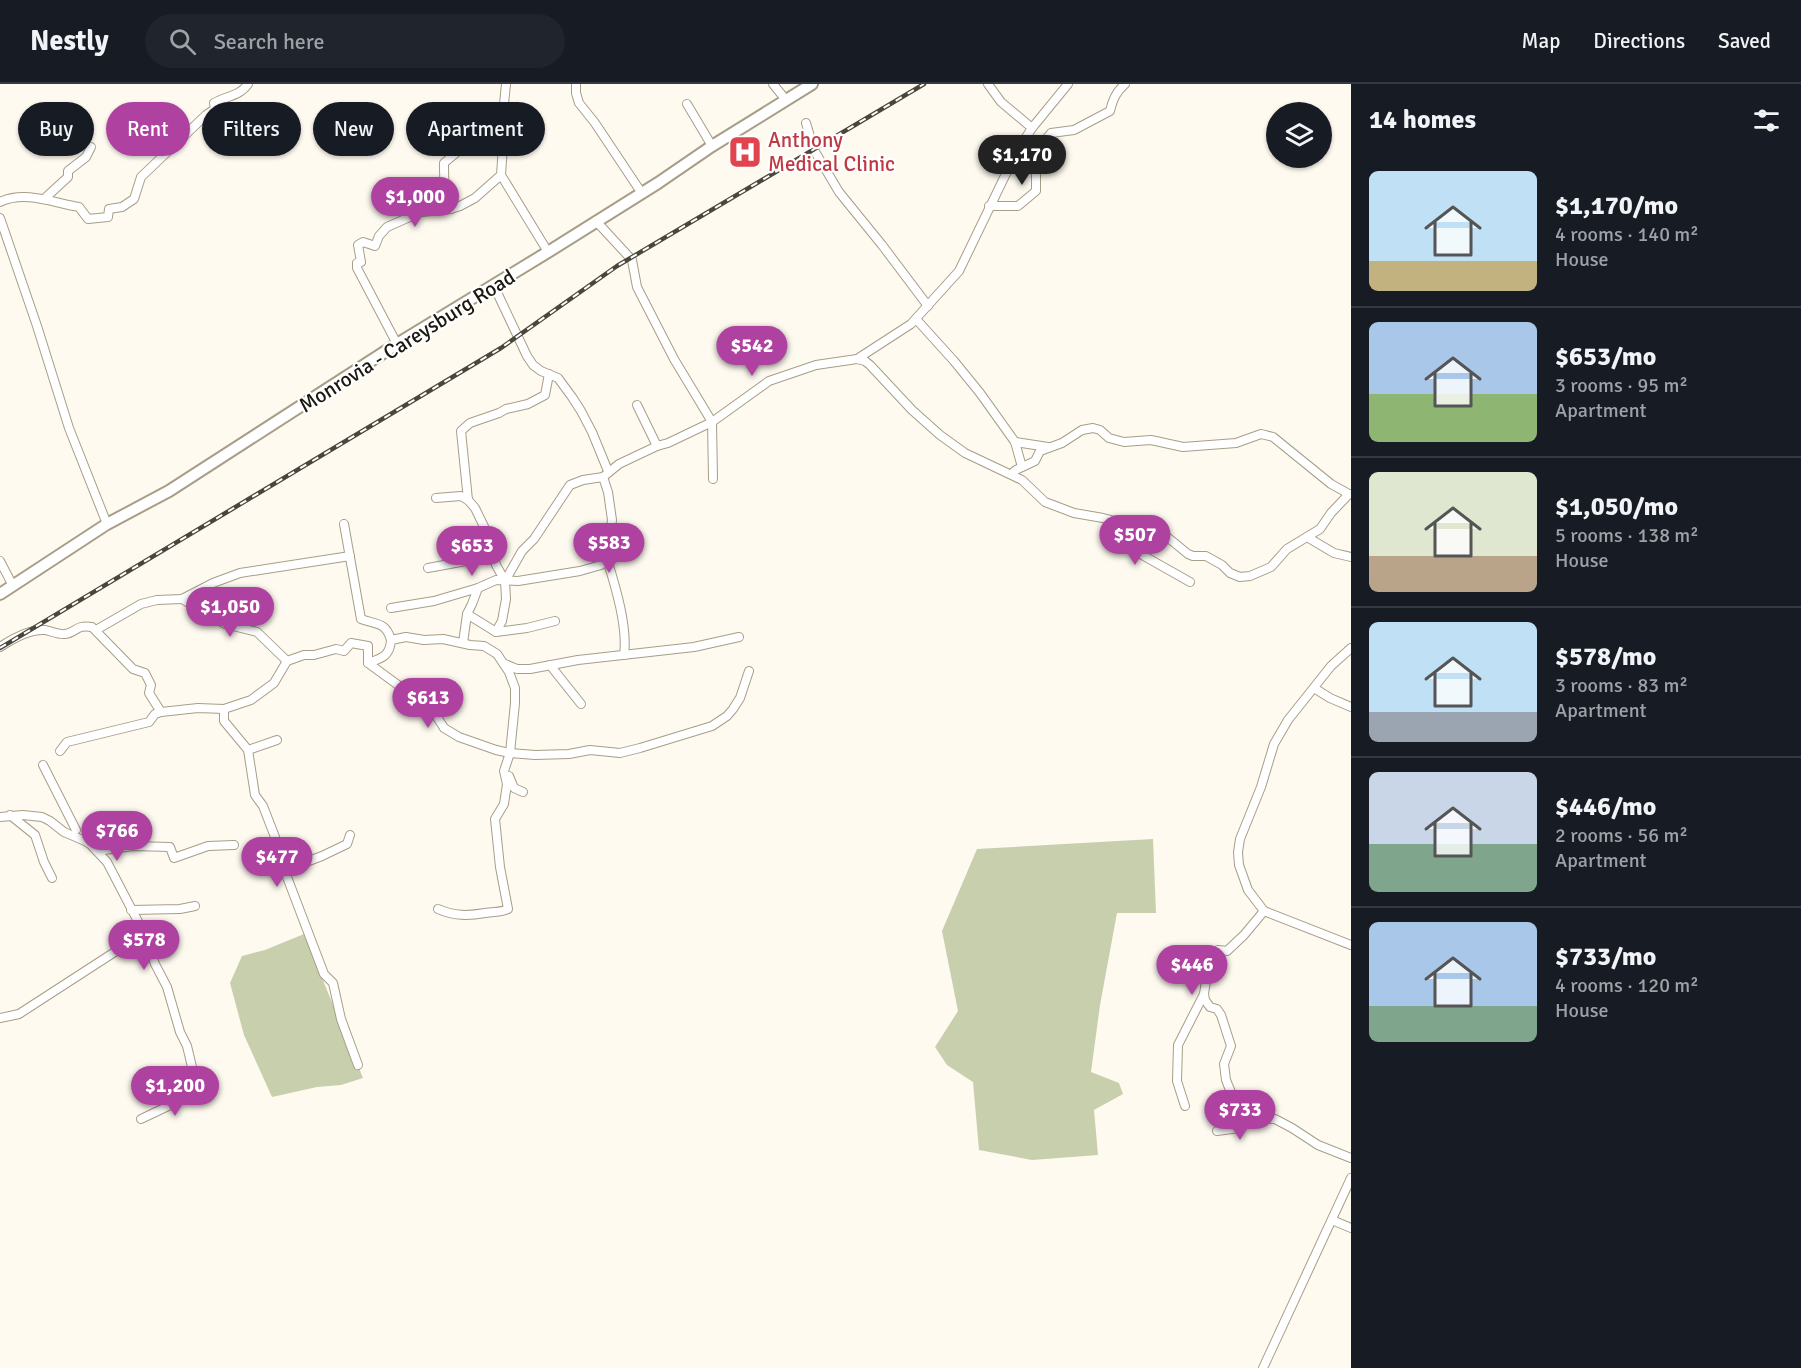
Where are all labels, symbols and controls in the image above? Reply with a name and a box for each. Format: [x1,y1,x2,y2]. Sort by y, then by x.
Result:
search box [145,14,565,68]
text: Nestly [30,24,109,58]
icon: search [166,25,199,58]
text: Search here [214,28,325,55]
text: Map [1522,28,1560,54]
text: Directions [1593,28,1685,54]
text: Saved [1718,28,1771,54]
chip: Buy [18,102,94,156]
chip: Rent [106,102,190,156]
chip: Filters [202,102,301,156]
chip: New [313,102,394,156]
chip: Apartment [406,102,545,156]
map controls [1266,102,1332,168]
button: layers [1266,102,1332,168]
text: 14 homes [1369,104,1476,136]
icon: filters [1750,104,1783,137]
place label: Anthony Medical Clinic [768,127,895,177]
hospital icon: Anthony Medical Clinic [727,134,763,170]
pin: $1,170 [973,135,1071,186]
text: $1,170 [992,142,1052,167]
pin: $1,000 [366,177,464,228]
text: $1,000 [385,184,445,209]
text: $1,170/mo [1555,190,1678,222]
icon: home [1417,195,1489,267]
text: 4 rooms · 140 m² [1555,222,1699,247]
text: House [1555,247,1609,272]
street label: Monrovia - Careysburg Road [294,264,520,418]
pin: $542 [716,326,788,377]
text: $542 [730,333,774,358]
text: $653/mo [1555,341,1656,373]
icon: home [1417,346,1489,418]
text: 3 rooms · 95 m² [1555,373,1688,398]
text: Apartment [1555,398,1647,423]
text: $1,050/mo [1555,491,1678,523]
icon: home [1417,496,1489,568]
pin: $507 [1099,515,1171,566]
text: $507 [1113,522,1157,547]
pin: $583 [573,523,645,574]
text: 5 rooms · 138 m² [1555,523,1699,548]
pin: $653 [436,526,508,577]
text: $583 [587,530,631,555]
text: $653 [450,533,494,558]
text: House [1555,548,1609,573]
pin: $1,050 [181,587,279,638]
text: $1,050 [200,594,260,619]
text: $578/mo [1555,641,1656,673]
icon: home [1417,646,1489,718]
text: 3 rooms · 83 m² [1555,673,1688,698]
pin: $613 [392,678,464,729]
text: $613 [406,685,450,710]
text: Apartment [1555,698,1647,723]
text: $446/mo [1555,791,1656,823]
icon: home [1417,796,1489,868]
pin: $766 [81,811,153,862]
text: $766 [95,818,139,843]
text: 2 rooms · 56 m² [1555,823,1688,848]
pin: $477 [241,837,313,888]
text: $477 [255,844,299,869]
text: Apartment [1555,848,1647,873]
pin: $578 [108,920,180,971]
text: $578 [122,927,166,952]
text: $733/mo [1555,941,1656,973]
pin: $446 [1156,945,1228,996]
icon: home [1417,946,1489,1018]
text: $446 [1170,952,1214,977]
text: 4 rooms · 120 m² [1555,973,1699,998]
text: House [1555,998,1609,1023]
pin: $1,200 [126,1066,224,1117]
text: $1,200 [145,1073,205,1098]
pin: $733 [1204,1090,1276,1141]
text: $733 [1218,1097,1262,1122]

